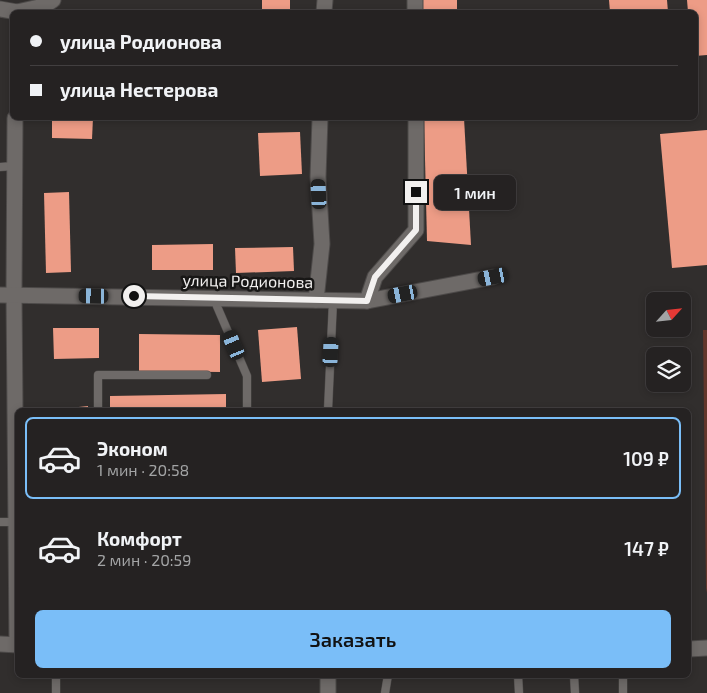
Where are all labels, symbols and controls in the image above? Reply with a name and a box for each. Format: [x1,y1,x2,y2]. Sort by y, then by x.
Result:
text: улица Родионова [60,30,222,53]
text: улица Нестерова [60,78,218,101]
callout: 1 мин [434,174,516,210]
car [310,179,327,209]
route end [405,181,427,203]
text: 1 мин [454,183,496,202]
car [476,267,509,287]
street label: улица Родионова [183,270,313,292]
car [386,284,419,304]
route start [123,285,145,307]
car [78,288,109,304]
north arrow [646,292,691,338]
map controls [646,292,691,392]
car [221,328,246,362]
car [322,337,339,367]
button: layers [646,347,691,392]
icon: car [37,436,82,481]
text: Эконом [97,437,168,460]
text: 109 ₽ [623,447,669,470]
text: 1 мин · 20:58 [97,460,189,479]
icon: car [37,526,82,571]
text: Комфорт [97,527,182,550]
text: 147 ₽ [624,537,669,560]
text: 2 мин · 20:59 [97,550,191,569]
button: Заказать [35,610,671,668]

